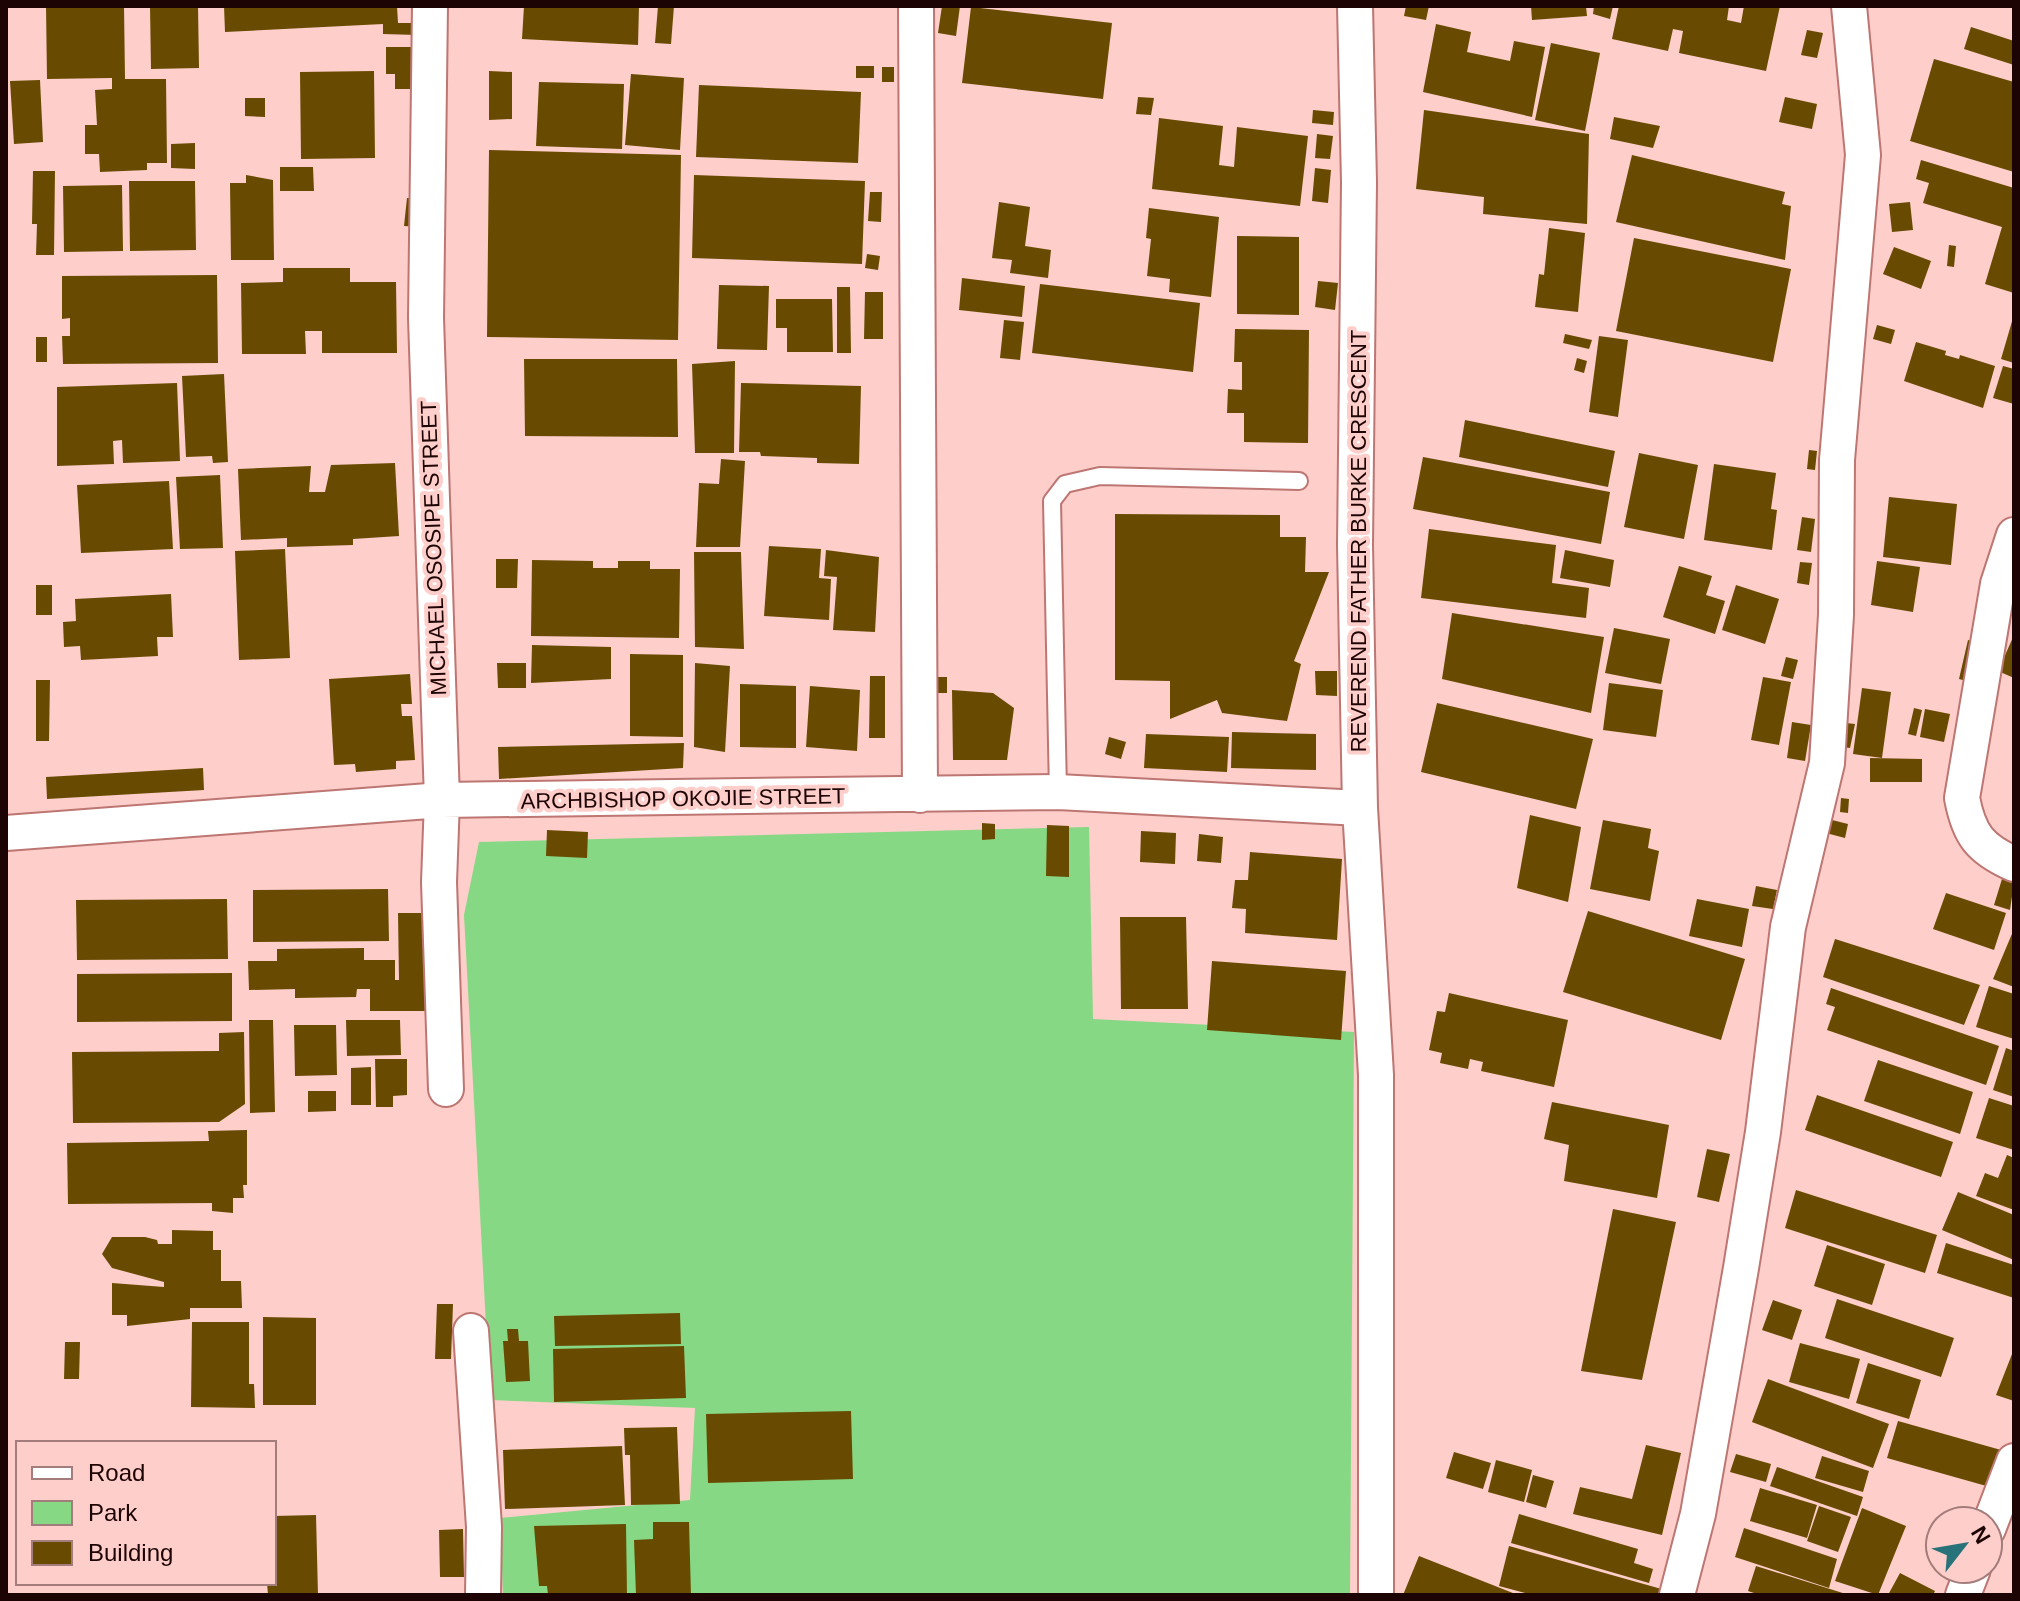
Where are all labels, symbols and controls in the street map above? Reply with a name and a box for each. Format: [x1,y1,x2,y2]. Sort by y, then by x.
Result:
street label: REVEREND FATHER BURKE CRESCENT [1346,330,1371,752]
street label: MICHAEL OSOSIPE STREET [416,400,451,696]
street label: ARCHBISHOP OKOJIE STREET [520,783,846,814]
legend [16,1441,276,1585]
text: Road [88,1459,145,1486]
text: Park [88,1499,138,1526]
north arrow [1924,1505,2004,1585]
text: N [1966,1522,1996,1548]
text: Building [88,1539,173,1566]

